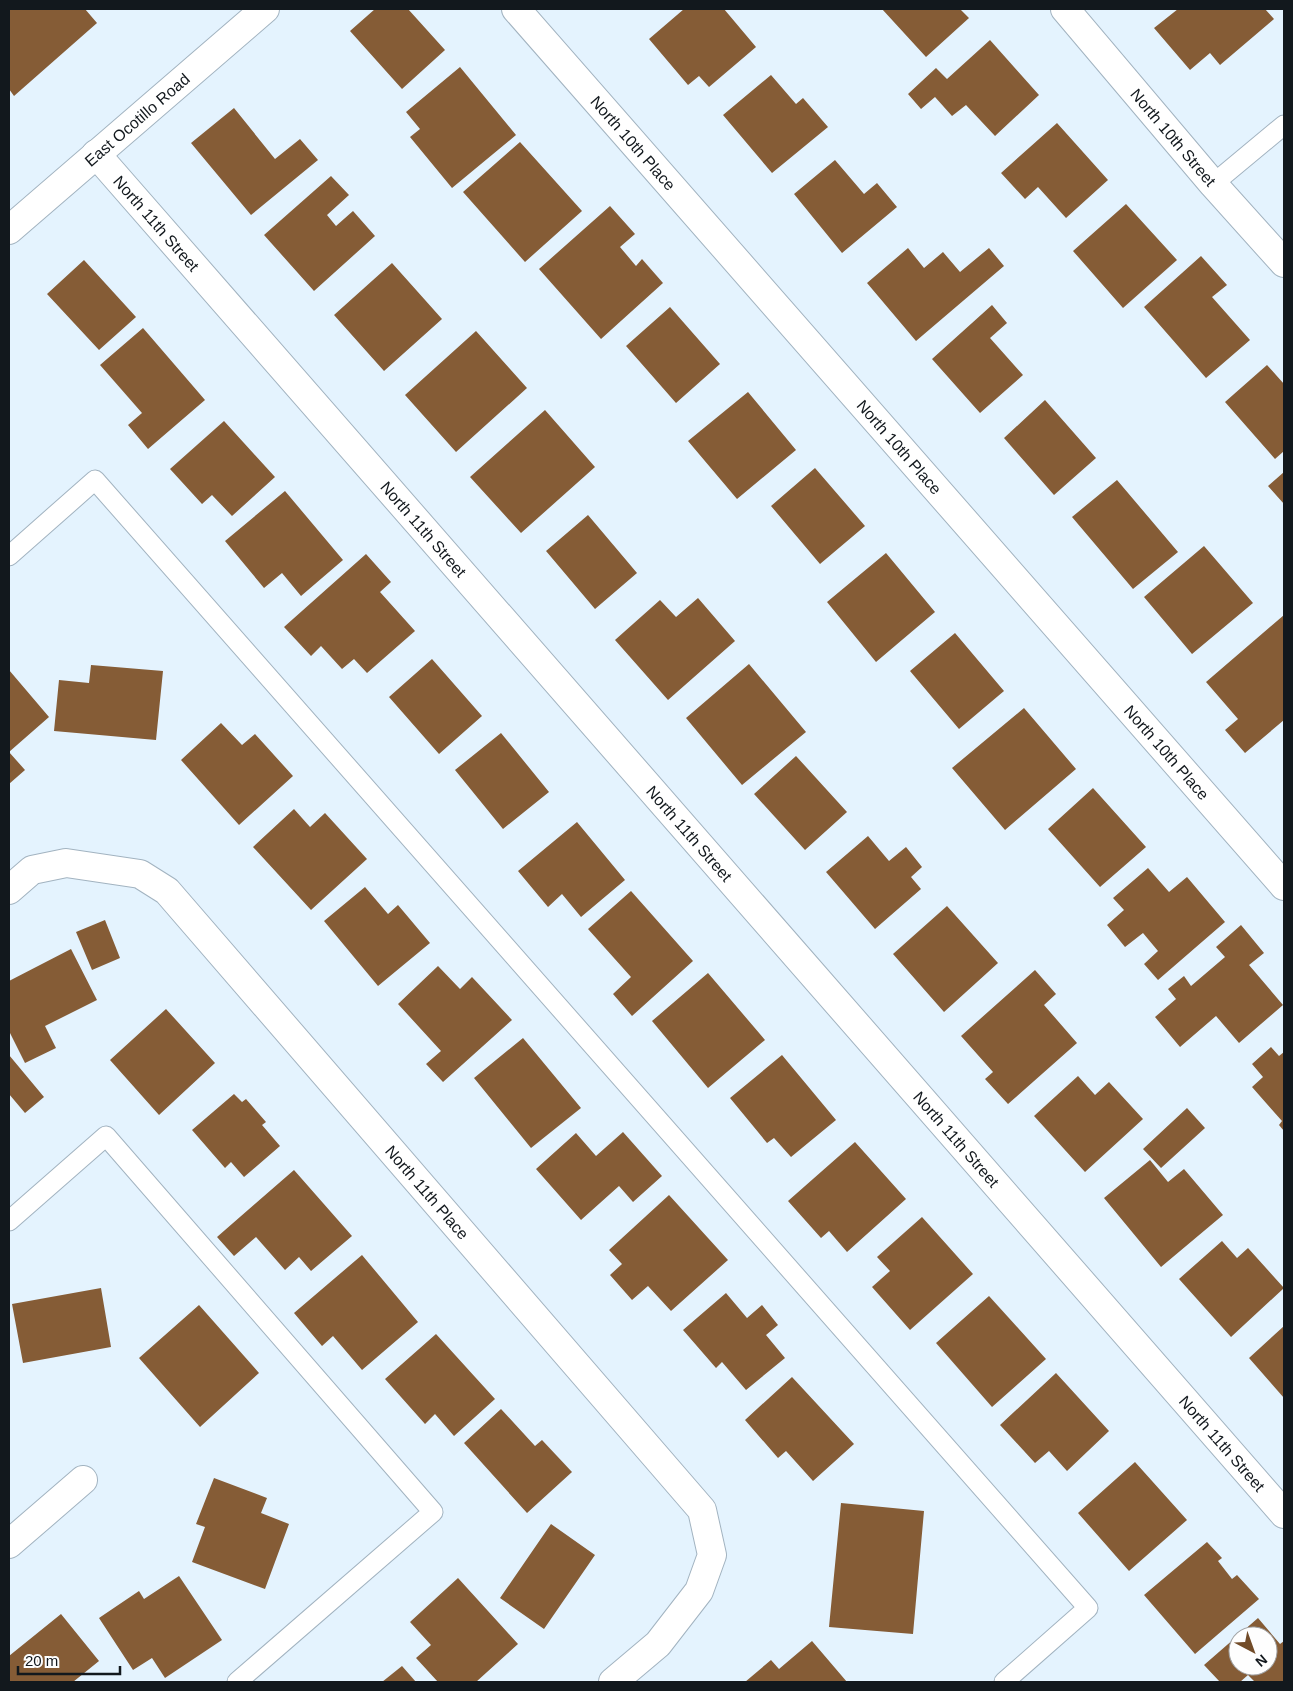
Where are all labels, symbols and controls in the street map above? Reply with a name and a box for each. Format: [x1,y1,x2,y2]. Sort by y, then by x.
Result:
street label: East Ocotillo Road [81,70,193,169]
street label: North 10th Street [1128,85,1220,190]
street label: North 10th Place [588,92,679,193]
street label: North 11th Street [110,172,203,275]
street label: North 10th Place [854,396,945,497]
street label: North 11th Street [377,478,470,581]
street label: North 10th Place [1121,702,1213,803]
street label: North 11th Street [643,782,736,885]
street label: North 11th Street [910,1088,1003,1191]
street label: North 11th Place [382,1142,472,1242]
street label: North 11th Street [1176,1392,1269,1495]
north arrow [1228,1626,1278,1676]
scale bar [18,1644,120,1676]
text: N [1252,1651,1271,1670]
text: 20 m [25,1652,58,1669]

